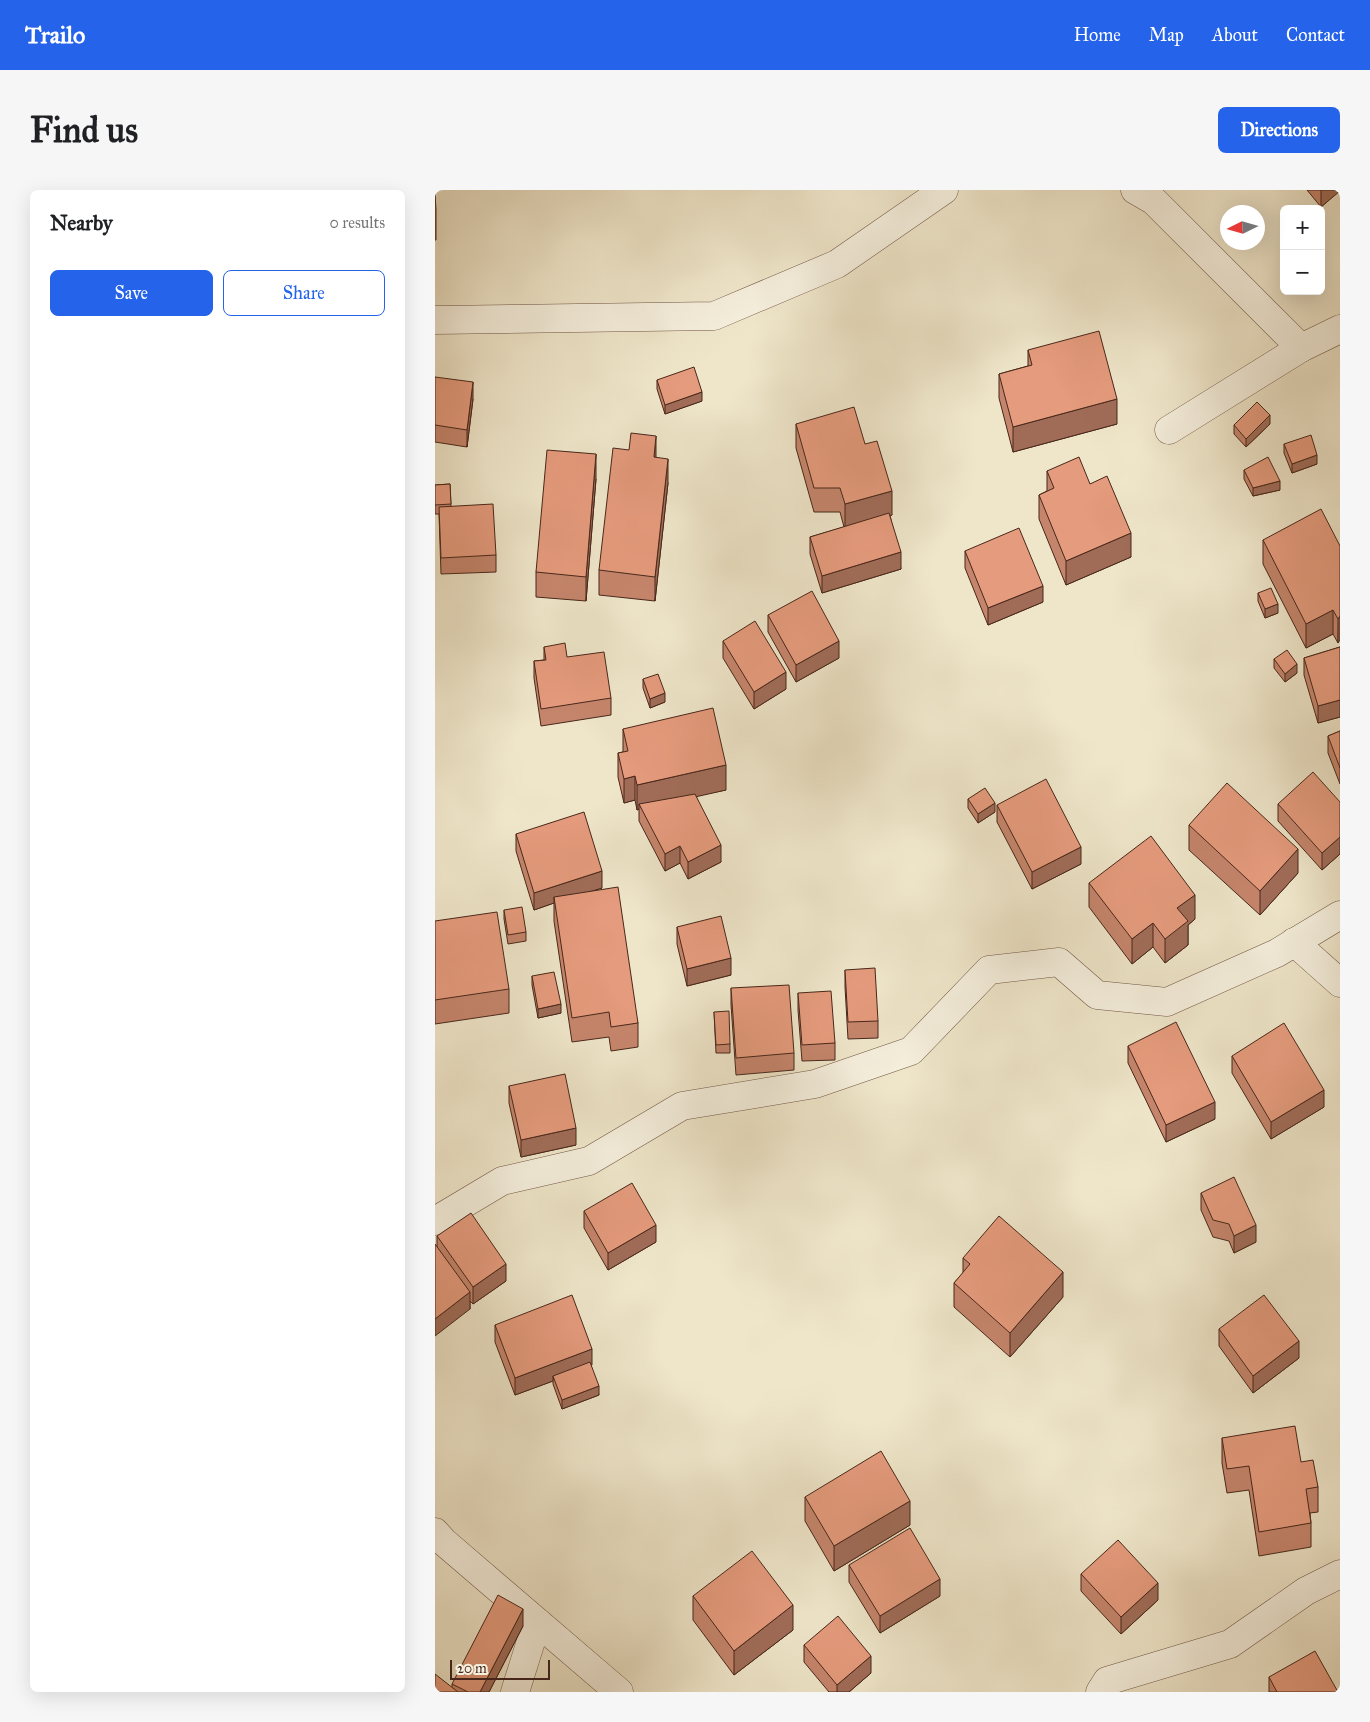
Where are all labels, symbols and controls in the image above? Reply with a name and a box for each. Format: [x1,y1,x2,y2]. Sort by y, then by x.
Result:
text: Trailo [25,20,85,50]
text: Home [1074,24,1121,46]
text: Map [1149,24,1184,46]
text: About [1212,24,1258,46]
text: Contact [1286,24,1345,46]
button: Directions [1218,107,1340,153]
text: Find us [30,109,138,152]
north arrow [1220,205,1265,250]
map controls [1280,205,1325,295]
button: + [1280,205,1325,250]
text: Nearby [50,210,113,236]
text: 0 results [330,213,385,232]
button: − [1280,250,1325,295]
button: Save [50,270,213,316]
button: Share [223,270,385,316]
scale bar [450,1657,550,1680]
text: 20 m [457,1660,487,1677]

